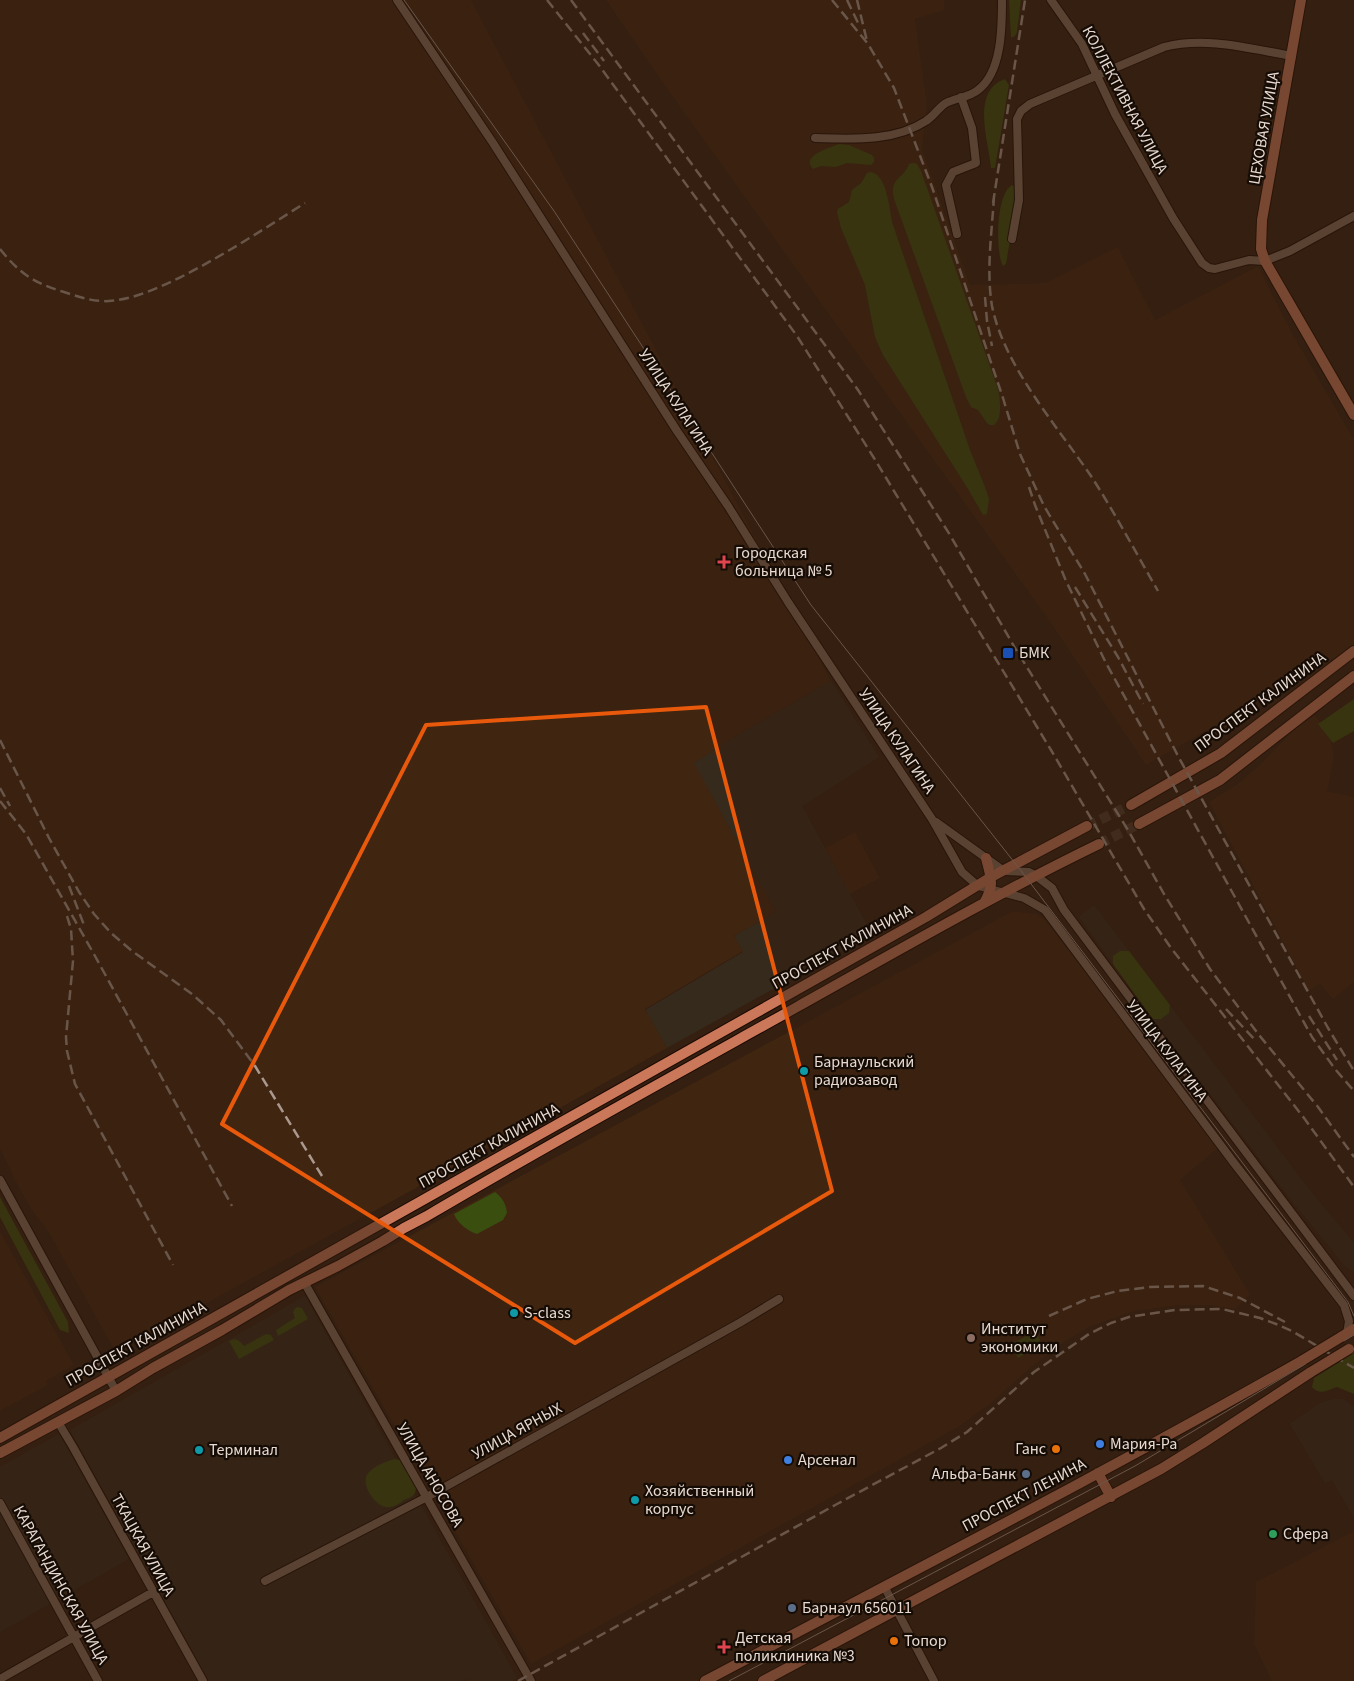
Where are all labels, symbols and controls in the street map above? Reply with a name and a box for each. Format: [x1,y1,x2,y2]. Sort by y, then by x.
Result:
street label: КОЛЛЕКТИВНАЯ УЛИЦА [1077,22,1173,178]
street label: ЦЕХОВАЯ УЛИЦА [1243,69,1285,186]
street label: УЛИЦА КУЛАГИНА [633,344,719,460]
place label: Городская больница № 5 [735,542,832,582]
marker: Городская больница № 5 [717,555,731,569]
place label: БМК [1019,642,1050,664]
marker: БМК [1001,646,1015,660]
street label: ПРОСПЕКТ КАЛИНИНА [1190,647,1331,757]
street label: УЛИЦА КУЛАГИНА [854,684,941,798]
street label: ПРОСПЕКТ КАЛИНИНА [768,899,917,995]
street label: УЛИЦА КУЛАГИНА [1121,995,1213,1107]
place label: Барнаульский радиозавод [814,1051,914,1091]
marker: Барнаульский радиозавод [798,1065,810,1077]
street label: ПРОСПЕКТ КАЛИНИНА [415,1098,564,1194]
street label: ПРОСПЕКТ КАЛИНИНА [62,1296,211,1392]
place label: S-class [524,1302,571,1324]
marker: S-class [508,1307,520,1319]
place label: Институт экономики [981,1318,1058,1358]
marker: Институт экономики [965,1332,977,1344]
street label: УЛИЦА ЯРНЫХ [468,1397,566,1465]
street label: УЛИЦА АНОСОВА [391,1419,469,1531]
place label: Мария-Ра [1110,1433,1177,1455]
place label: Ганс [1015,1438,1046,1460]
marker: Мария-Ра [1094,1438,1106,1450]
place label: Терминал [209,1439,278,1461]
marker: Ганс [1050,1443,1062,1455]
marker: Терминал [193,1444,205,1456]
place label: Арсенал [798,1449,856,1471]
street label: ПРОСПЕКТ ЛЕНИНА [958,1453,1090,1537]
marker: Арсенал [782,1454,794,1466]
place label: Альфа-Банк [932,1463,1016,1485]
marker: Альфа-Банк [1020,1468,1032,1480]
place label: Хозяйственный корпус [645,1480,754,1520]
street label: ТКАЦКАЯ УЛИЦА [106,1490,180,1600]
marker: Хозяйственный корпус [629,1494,641,1506]
street label: КАРАГАНДИНСКАЯ УЛИЦА [8,1502,114,1669]
place label: Сфера [1283,1523,1329,1545]
marker: Сфера [1267,1528,1279,1540]
place label: Барнаул 656011 [802,1597,912,1619]
marker: Барнаул 656011 [786,1602,798,1614]
place label: Детская поликлиника №3 [735,1627,855,1667]
place label: Топор [904,1630,947,1652]
marker: Топор [888,1635,900,1647]
marker: Детская поликлиника №3 [717,1640,731,1654]

